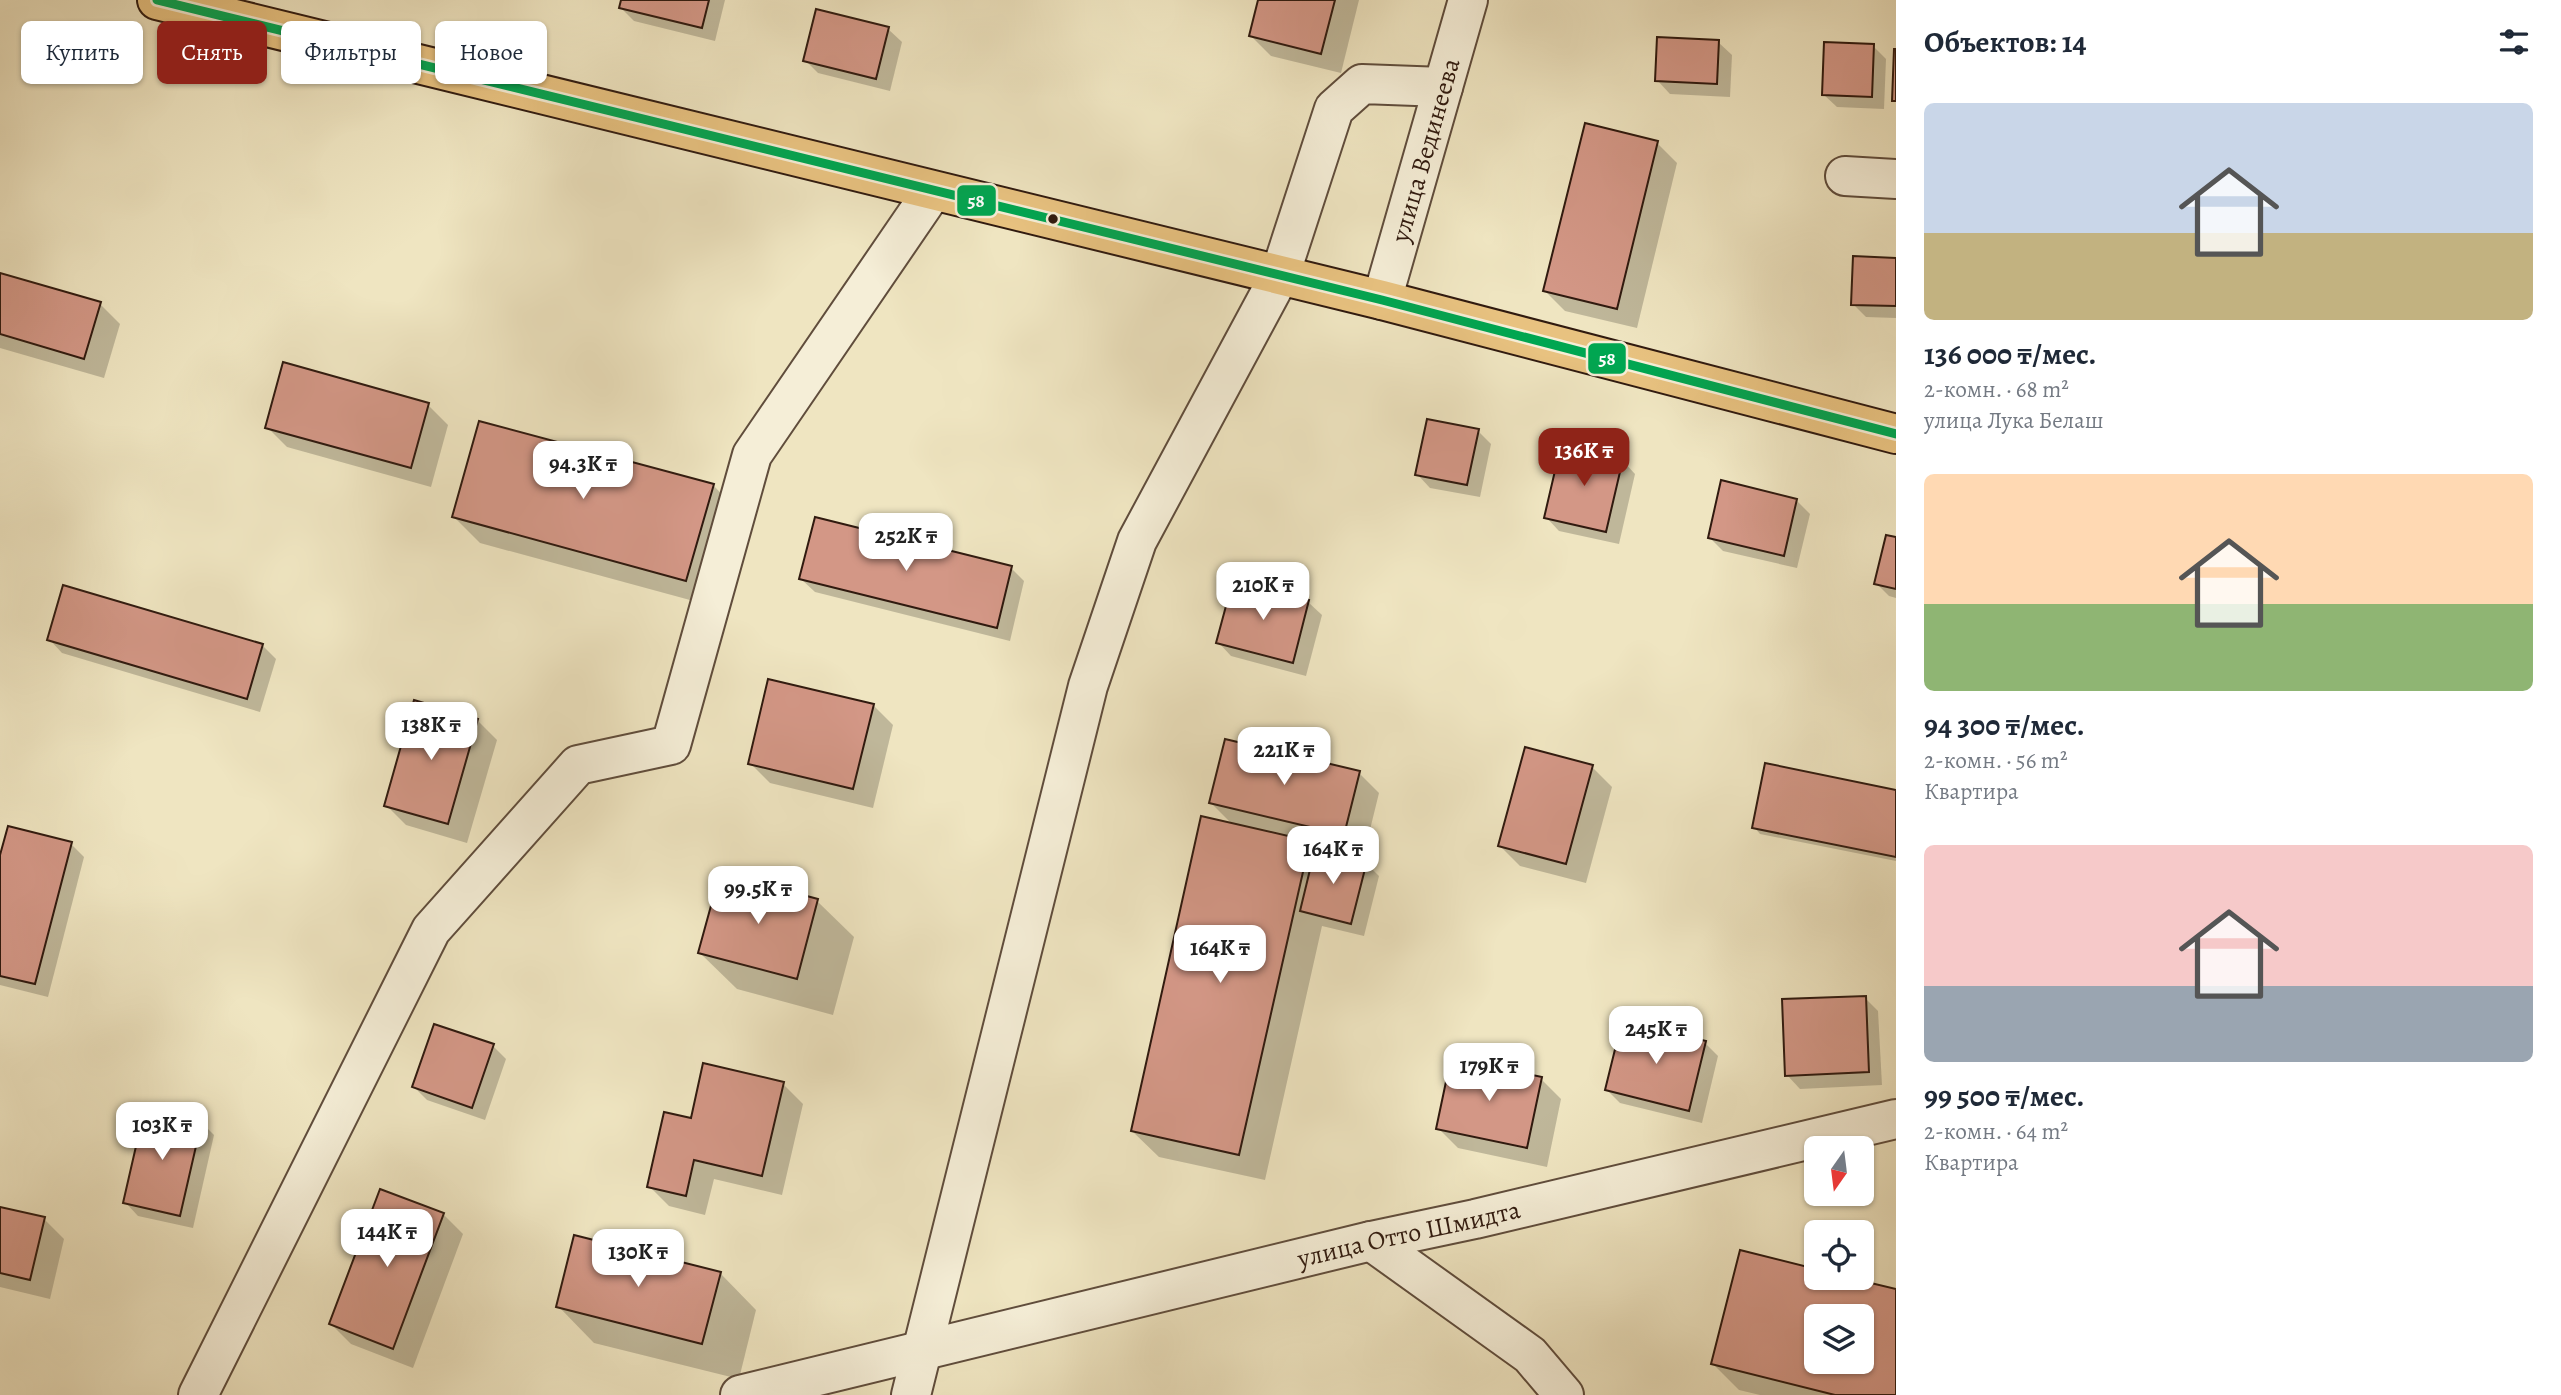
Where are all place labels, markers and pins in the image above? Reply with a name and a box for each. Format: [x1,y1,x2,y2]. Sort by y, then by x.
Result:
unlabelled marker [1046,212,1060,226]
pin: 136K ₸ [1527,428,1641,488]
pin: 94.3K ₸ [518,442,648,501]
pin: 252K ₸ [849,514,963,573]
pin: 210K ₸ [1206,562,1320,622]
pin: 138K ₸ [374,702,488,762]
pin: 221K ₸ [1227,728,1341,787]
pin: 164K ₸ [1276,826,1390,886]
pin: 99.5K ₸ [693,866,823,926]
pin: 164K ₸ [1163,926,1277,985]
pin: 245K ₸ [1599,1006,1713,1066]
pin: 179K ₸ [1432,1044,1546,1103]
pin: 103K ₸ [105,1102,219,1162]
pin: 144K ₸ [330,1210,444,1269]
pin: 130K ₸ [581,1230,695,1289]

